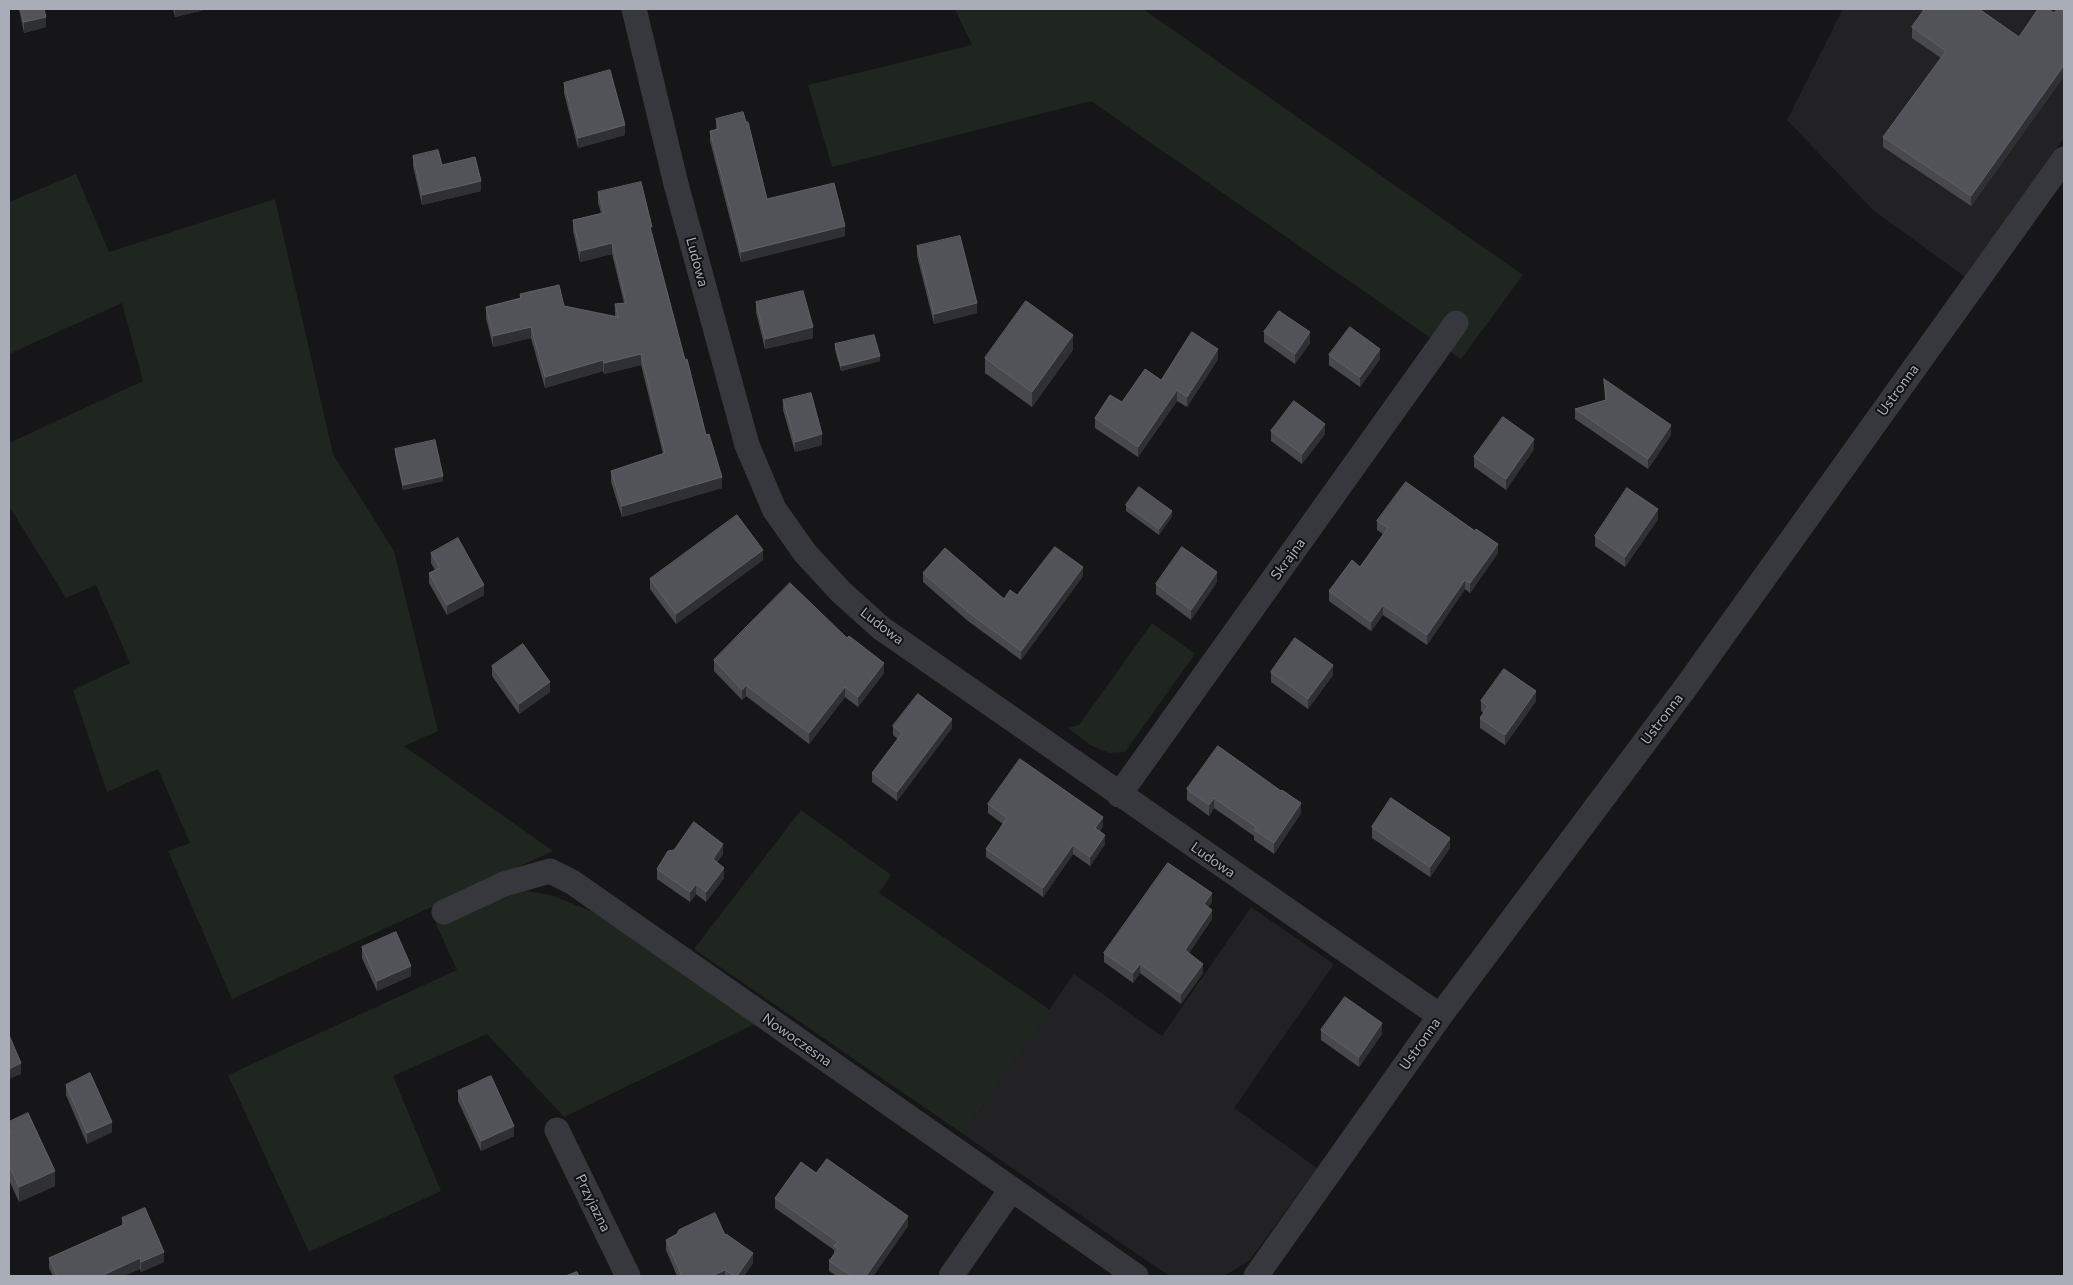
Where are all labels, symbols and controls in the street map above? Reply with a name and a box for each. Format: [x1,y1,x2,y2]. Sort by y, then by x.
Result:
street label: Ludowa [682,235,712,289]
street label: Ustronna [1874,361,1922,419]
street label: Skrajna [1267,535,1309,583]
street label: Ludowa [857,604,907,648]
street label: Ustronna [1637,690,1687,748]
street label: Ludowa [1188,839,1238,881]
street label: Nowoczesna [759,1010,835,1070]
street label: Ustronna [1396,1015,1444,1073]
street label: Przyjazna [572,1172,614,1234]

